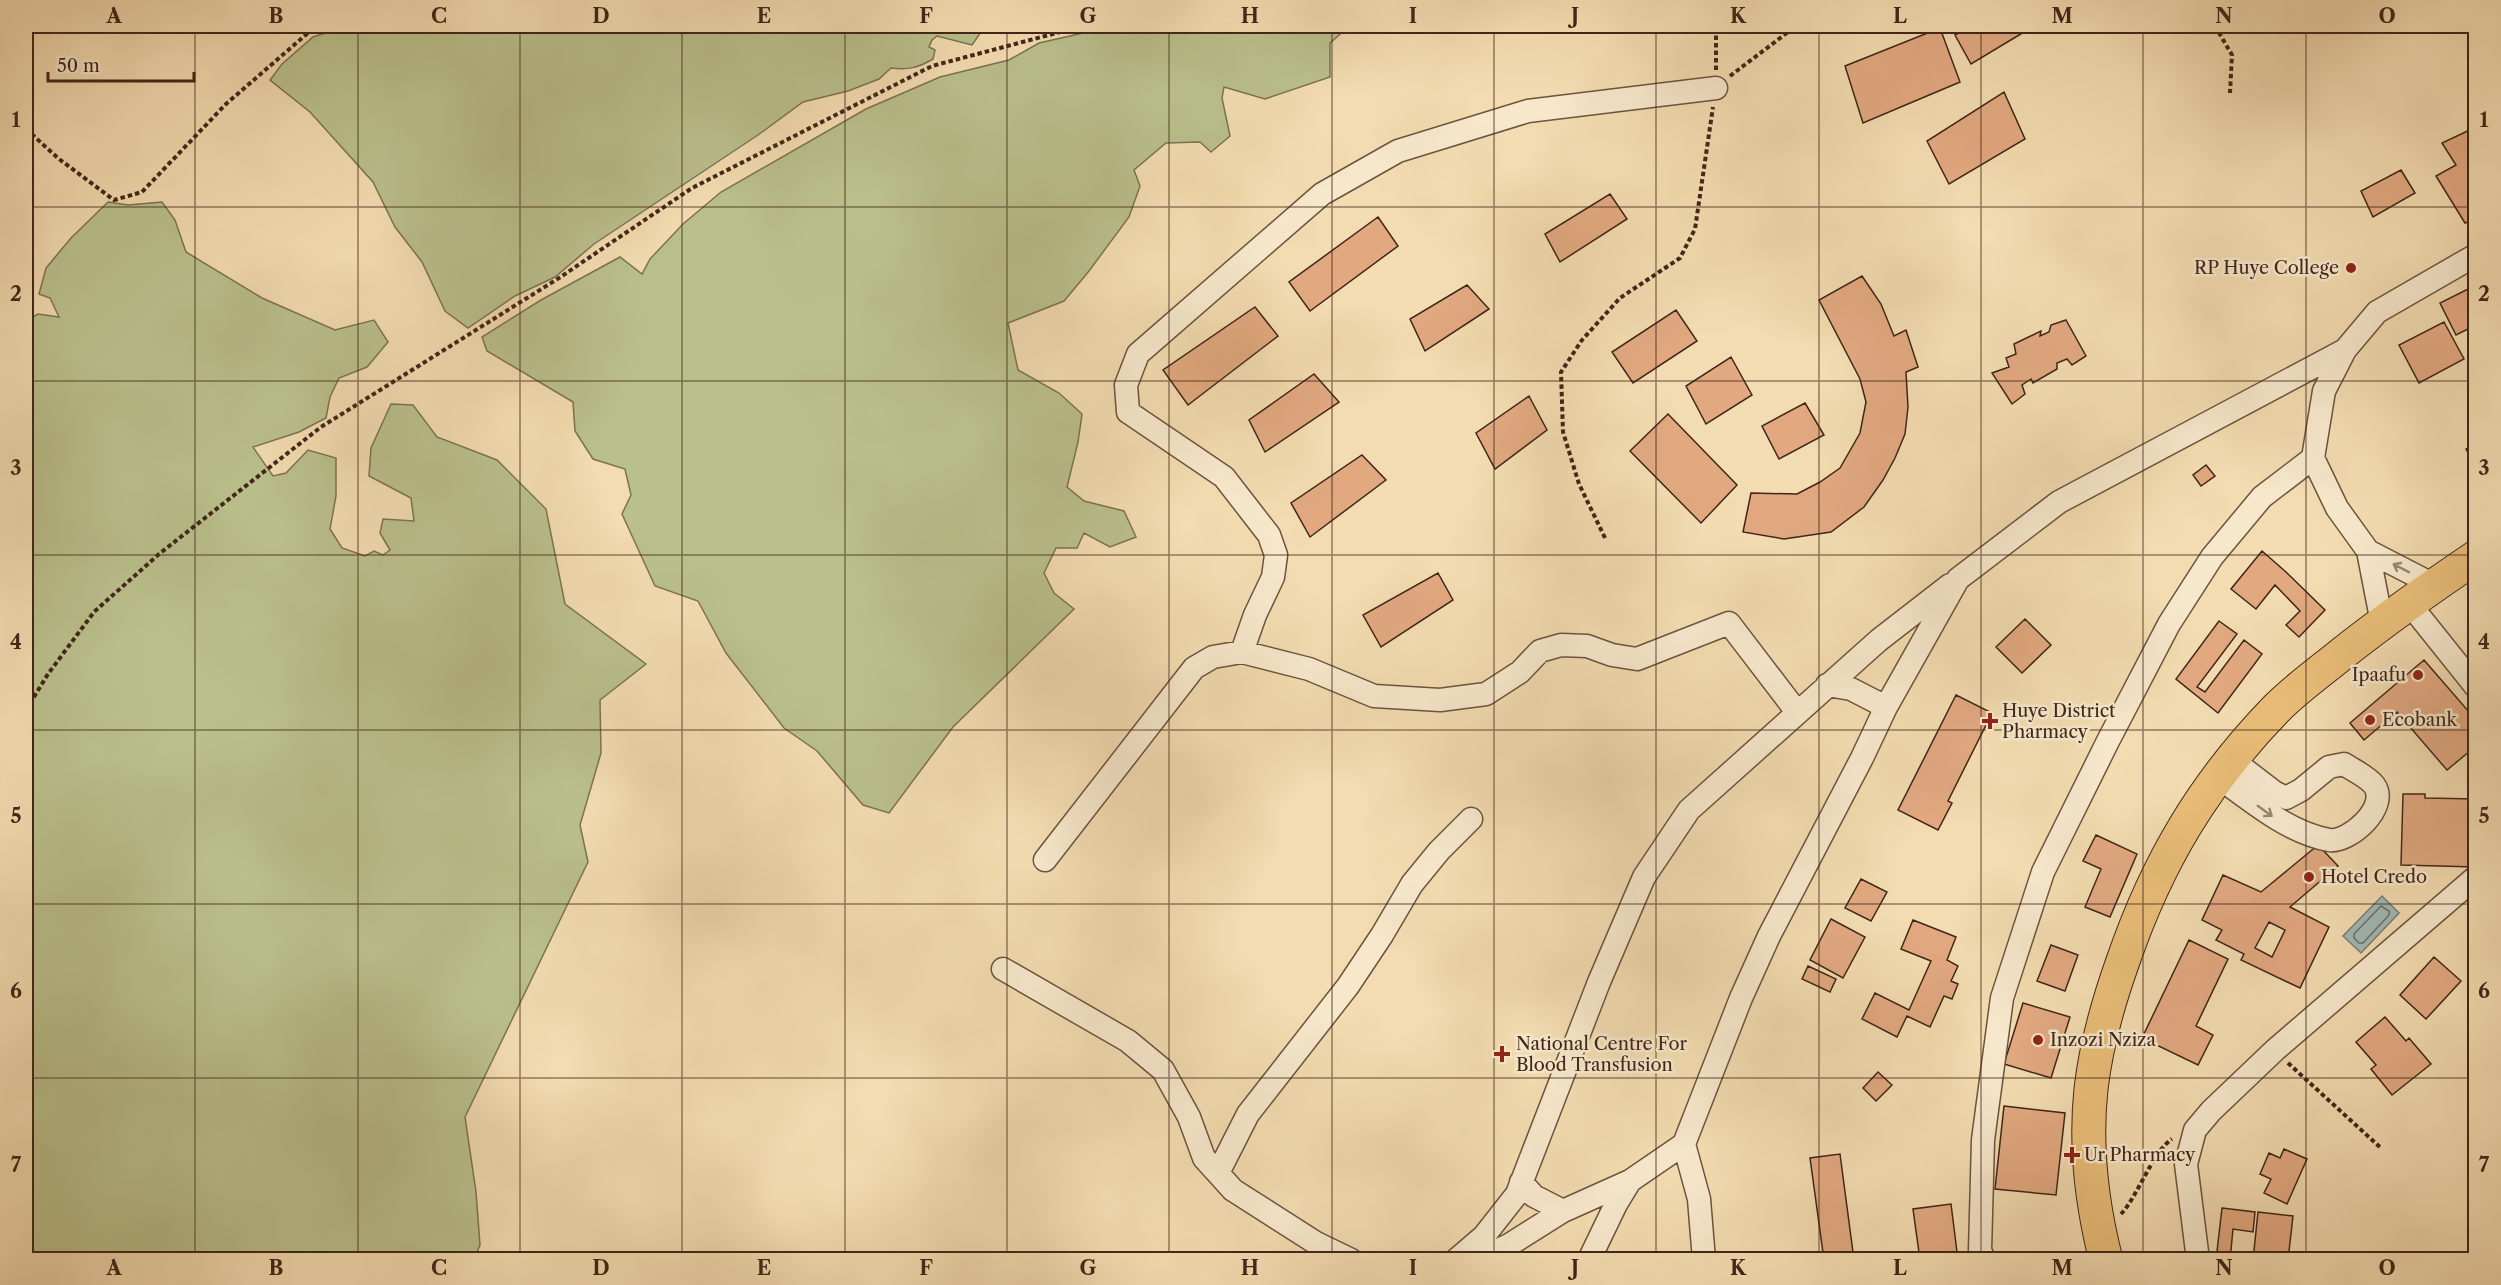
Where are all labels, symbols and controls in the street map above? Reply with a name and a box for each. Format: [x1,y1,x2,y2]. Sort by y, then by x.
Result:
text: A [105,4,122,28]
text: B [269,4,284,28]
text: C [431,4,447,28]
text: D [592,4,610,28]
text: E [757,4,771,28]
text: F [919,4,933,28]
text: G [1080,4,1097,28]
text: H [1241,4,1259,28]
text: I [1409,4,1417,28]
text: J [1567,4,1579,28]
text: K [1730,4,1747,28]
text: L [1893,4,1907,28]
text: M [2051,4,2073,28]
text: N [2215,4,2233,28]
text: O [2378,4,2396,28]
scale bar [48,45,194,83]
text: 50 m [57,55,100,77]
text: 1 [12,108,21,132]
text: 1 [2480,108,2489,132]
place label: RP Huye College [2194,257,2339,279]
marker: RP Huye College [2344,261,2358,275]
text: 2 [10,282,22,306]
text: 2 [2478,282,2490,306]
text: 3 [10,456,22,480]
text: 3 [2478,456,2490,480]
one-way arrow [2393,562,2410,574]
text: 4 [10,630,22,654]
text: 4 [2478,630,2490,654]
place label: Ipaafu [2352,664,2406,686]
marker: Ipaafu [2411,668,2425,682]
place label: Huye District Pharmacy [2002,700,2116,743]
place label: Ecobank [2382,709,2459,731]
marker: Ecobank [2363,713,2377,727]
marker: Huye District Pharmacy [1983,714,1997,728]
text: 5 [10,804,22,828]
text: 5 [2478,804,2490,828]
one-way arrow [2257,805,2273,817]
place label: Hotel Credo [2321,866,2427,888]
marker: Hotel Credo [2302,870,2316,884]
text: 6 [10,979,22,1003]
text: 6 [2478,979,2490,1003]
place label: Inzozi Nziza [2050,1029,2156,1051]
place label: National Centre For Blood Transfusion [1516,1033,1687,1076]
marker: Inzozi Nziza [2031,1033,2045,1047]
marker: National Centre For Blood Transfusion [1493,1045,1511,1063]
place label: Ur Pharmacy [2084,1144,2196,1166]
marker: Ur Pharmacy [2065,1148,2079,1162]
text: 7 [11,1153,22,1177]
text: 7 [2479,1153,2490,1177]
text: A [105,1256,122,1280]
text: B [269,1256,284,1280]
text: C [431,1256,447,1280]
text: D [592,1256,610,1280]
text: E [757,1256,771,1280]
text: F [919,1256,933,1280]
text: G [1080,1256,1097,1280]
text: H [1241,1256,1259,1280]
text: I [1409,1256,1417,1280]
text: J [1567,1256,1579,1280]
text: K [1730,1256,1747,1280]
text: L [1893,1256,1907,1280]
text: M [2051,1256,2073,1280]
text: N [2215,1256,2233,1280]
text: O [2378,1256,2396,1280]

